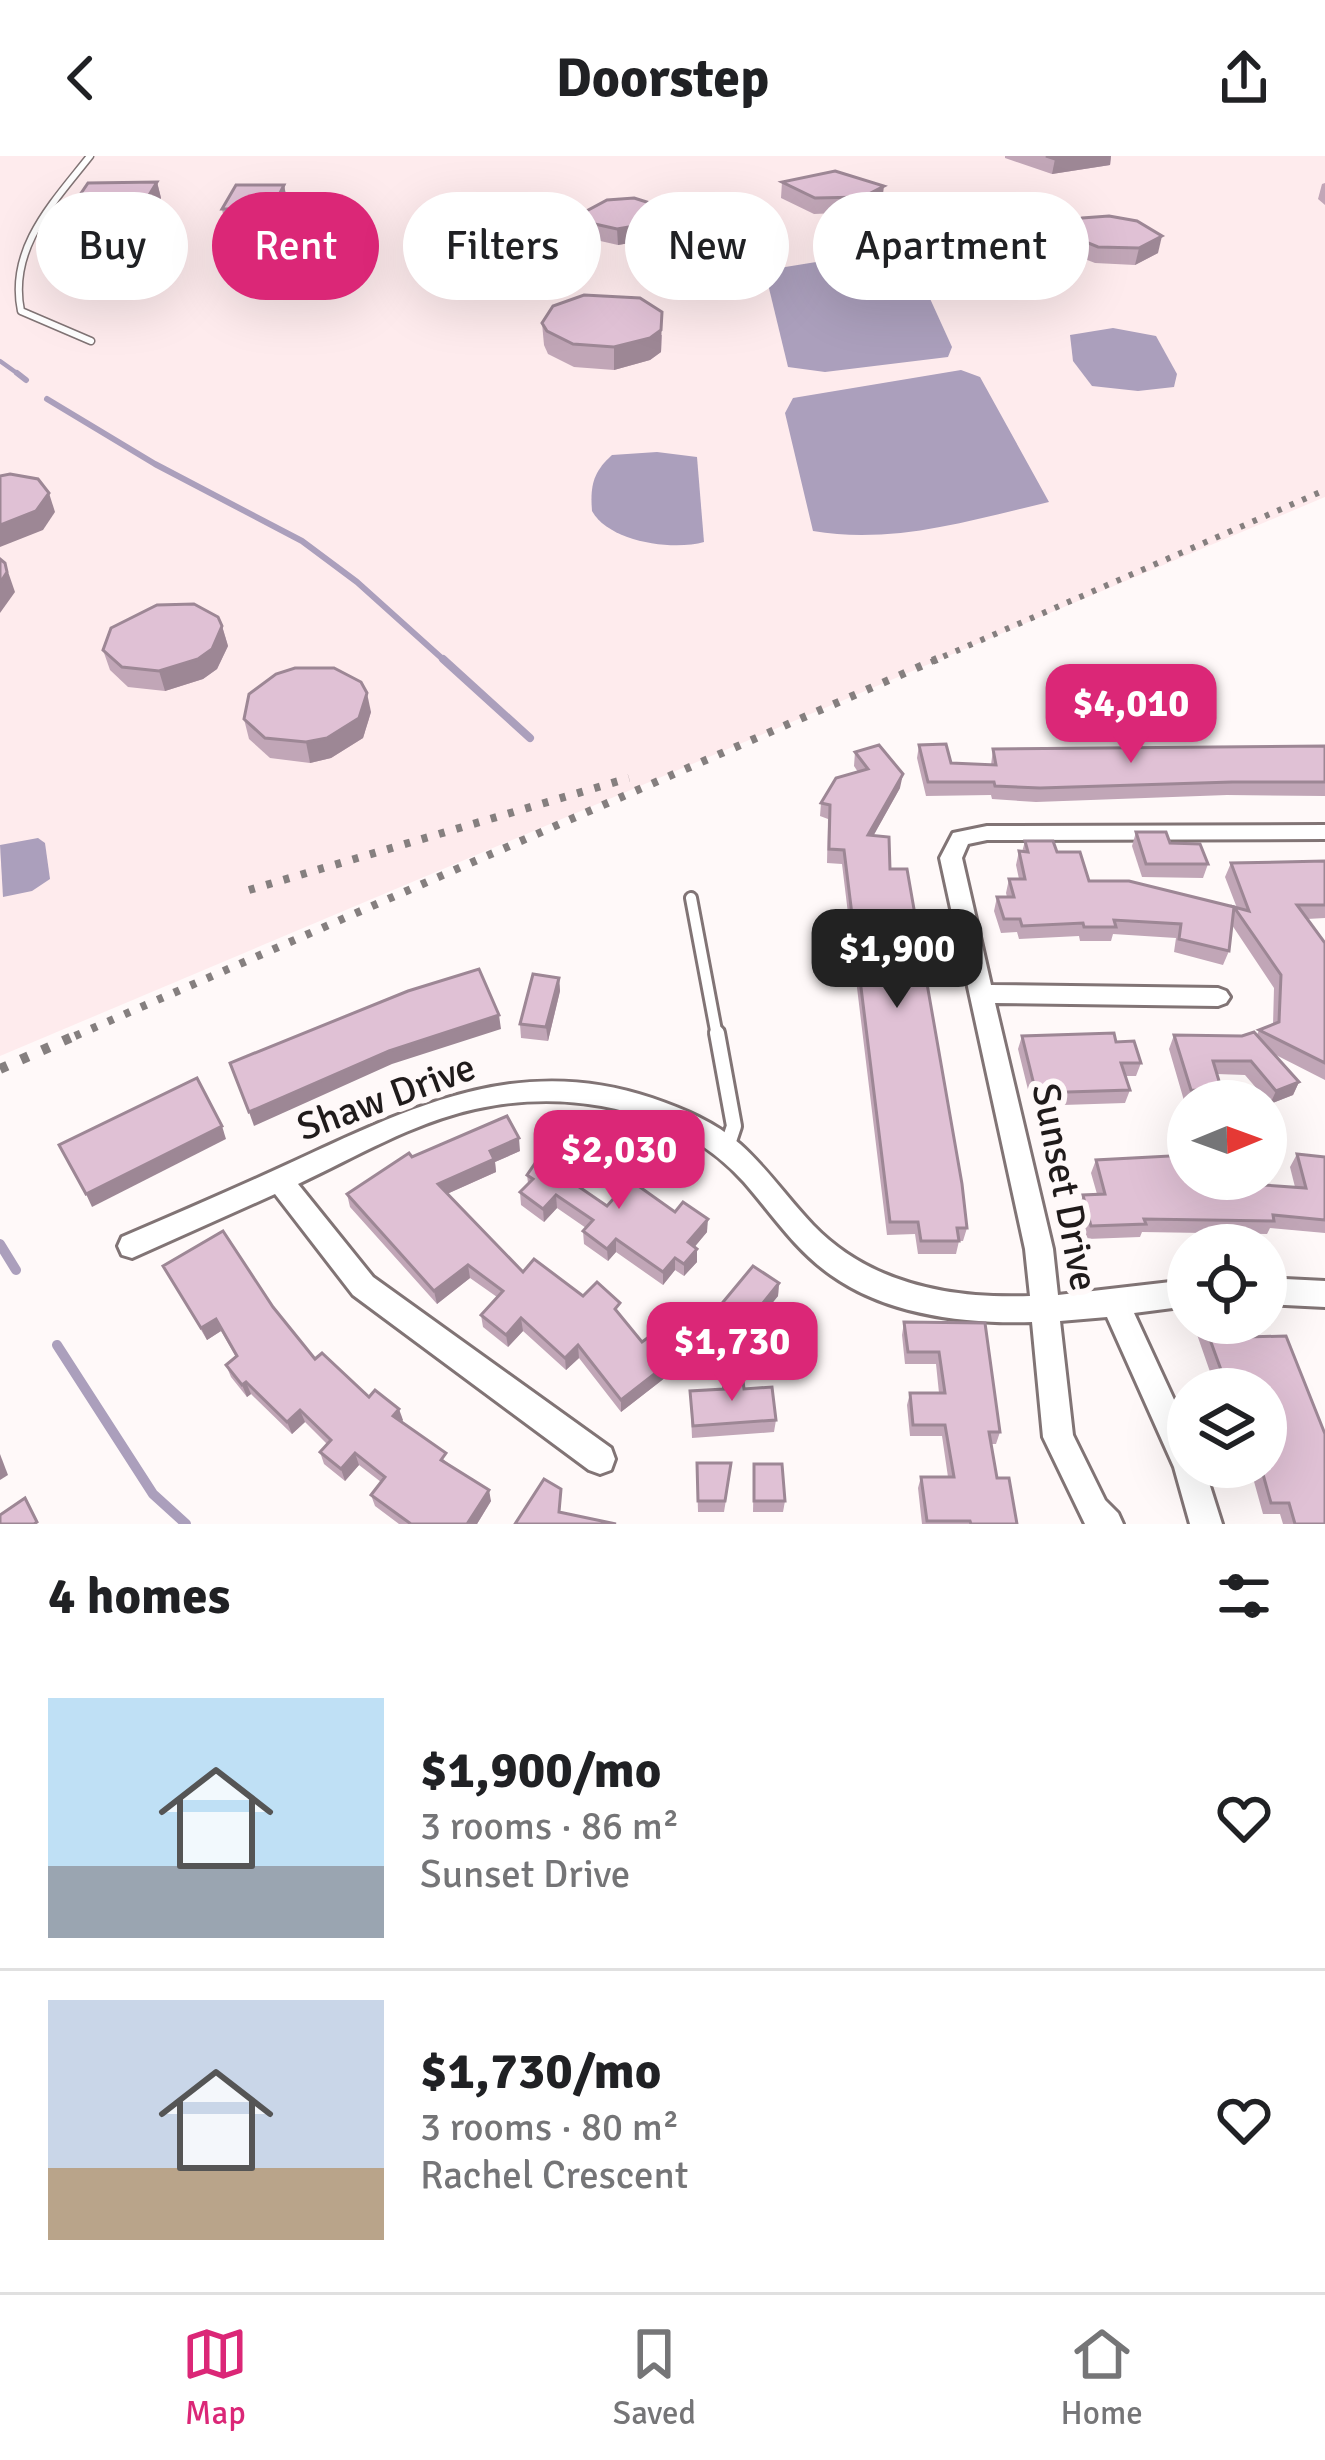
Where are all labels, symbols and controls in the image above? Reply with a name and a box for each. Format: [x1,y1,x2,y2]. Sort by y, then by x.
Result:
icon: back [48,45,114,111]
text: Doorstep [556,45,769,112]
icon: share [1211,45,1277,111]
chip: Buy [36,192,188,300]
chip: Rent [212,192,379,300]
chip: Filters [403,192,601,300]
chip: New [625,192,789,300]
chip: Apartment [813,192,1089,300]
pin: $4,010 [1033,664,1229,766]
text: $4,010 [1073,679,1189,727]
pin: $1,900 [799,909,995,1011]
text: $1,900 [839,924,955,972]
street label: Shaw Drive [290,1043,482,1151]
street label: Sunset Drive [1021,1079,1109,1295]
north arrow [1167,1080,1287,1200]
map controls [1167,1080,1287,1488]
pin: $2,030 [521,1110,717,1212]
text: $2,030 [561,1125,677,1173]
button: locate [1167,1224,1287,1344]
pin: $1,730 [634,1302,830,1404]
text: $1,730 [674,1317,790,1365]
button: layers [1167,1368,1287,1488]
icon: filters [1211,1563,1277,1629]
text: 4 homes [48,1565,230,1628]
text: $1,900/mo [420,1739,661,1802]
icon: home [144,1746,288,1890]
icon: heart [1211,1785,1277,1851]
text: 3 rooms · 86 m² [420,1802,679,1850]
text: Sunset Drive [420,1850,630,1898]
text: $1,730/mo [420,2040,661,2103]
icon: home [144,2048,288,2192]
icon: heart [1211,2087,1277,2153]
text: 3 rooms · 80 m² [420,2103,679,2151]
text: Rachel Crescent [420,2151,688,2199]
tab: Map [182,2321,248,2434]
tab: Saved [613,2321,696,2434]
tab: Home [1060,2321,1143,2434]

